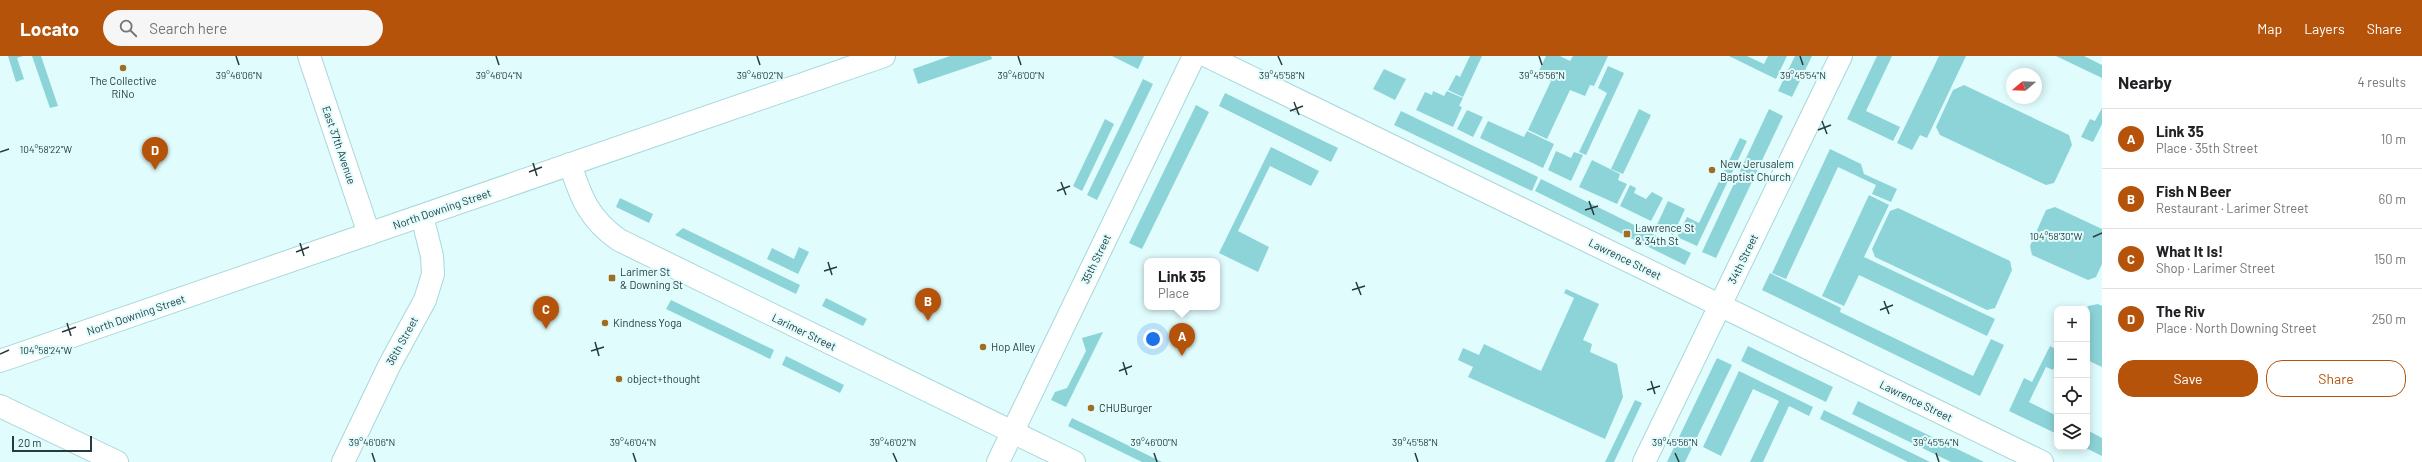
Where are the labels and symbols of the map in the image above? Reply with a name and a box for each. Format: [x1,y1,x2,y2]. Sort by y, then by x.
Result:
marker: The Collective RiNo [118,63,128,73]
north arrow [2006,68,2042,104]
text: 39°46'06"N [216,69,262,81]
text: 39°46'04"N [476,69,522,81]
text: 39°46'02"N [737,69,783,81]
text: 39°46'00"N [998,69,1044,81]
text: 39°45'58"N [1259,69,1305,81]
text: 39°45'56"N [1519,69,1565,81]
text: 39°45'54"N [1780,69,1826,81]
place label: The Collective RiNo [89,74,157,100]
street label: East 37th Avenue [320,104,359,186]
pin: D [142,137,168,170]
text: 104°58'22"W [20,143,72,155]
place label: New Jerusalem Baptist Church [1720,157,1794,183]
marker: New Jerusalem Baptist Church [1707,165,1717,175]
street label: North Downing Street [391,186,493,231]
place label: Lawrence St & 34th St [1635,221,1695,247]
marker: Lawrence St & 34th St [1622,229,1632,239]
text: 104°58'30"W [2030,230,2082,242]
street label: 35th Street [1078,232,1113,286]
street label: 34th Street [1725,232,1760,286]
street label: Lawrence Street [1587,235,1664,282]
place label: Larimer St & Downing St [620,265,683,291]
marker: Larimer St & Downing St [607,273,617,283]
pin: B [915,288,941,321]
street label: North Downing Street [85,292,187,337]
pin: C [533,296,559,329]
street label: Larimer Street [770,310,838,353]
street label: 36th Street [383,314,420,367]
place label: Kindness Yoga [613,316,682,329]
marker: Kindness Yoga [600,318,610,328]
pin: A [1169,323,1195,356]
your location [1143,329,1163,349]
place label: Hop Alley [991,340,1035,353]
marker: Hop Alley [978,342,988,352]
text: 104°58'24"W [20,344,72,356]
place label: object+thought [627,372,700,385]
marker: object+thought [614,374,624,384]
street label: Lawrence Street [1878,377,1955,424]
place label: CHUBurger [1099,401,1152,414]
marker: CHUBurger [1086,403,1096,413]
scale bar [12,434,92,453]
text: 39°46'06"N [349,436,395,448]
text: 39°46'04"N [610,436,656,448]
text: 39°46'02"N [870,436,916,448]
text: 39°46'00"N [1131,436,1177,448]
text: 39°45'58"N [1392,436,1438,448]
text: 39°45'56"N [1652,436,1698,448]
text: 39°45'54"N [1913,436,1959,448]

